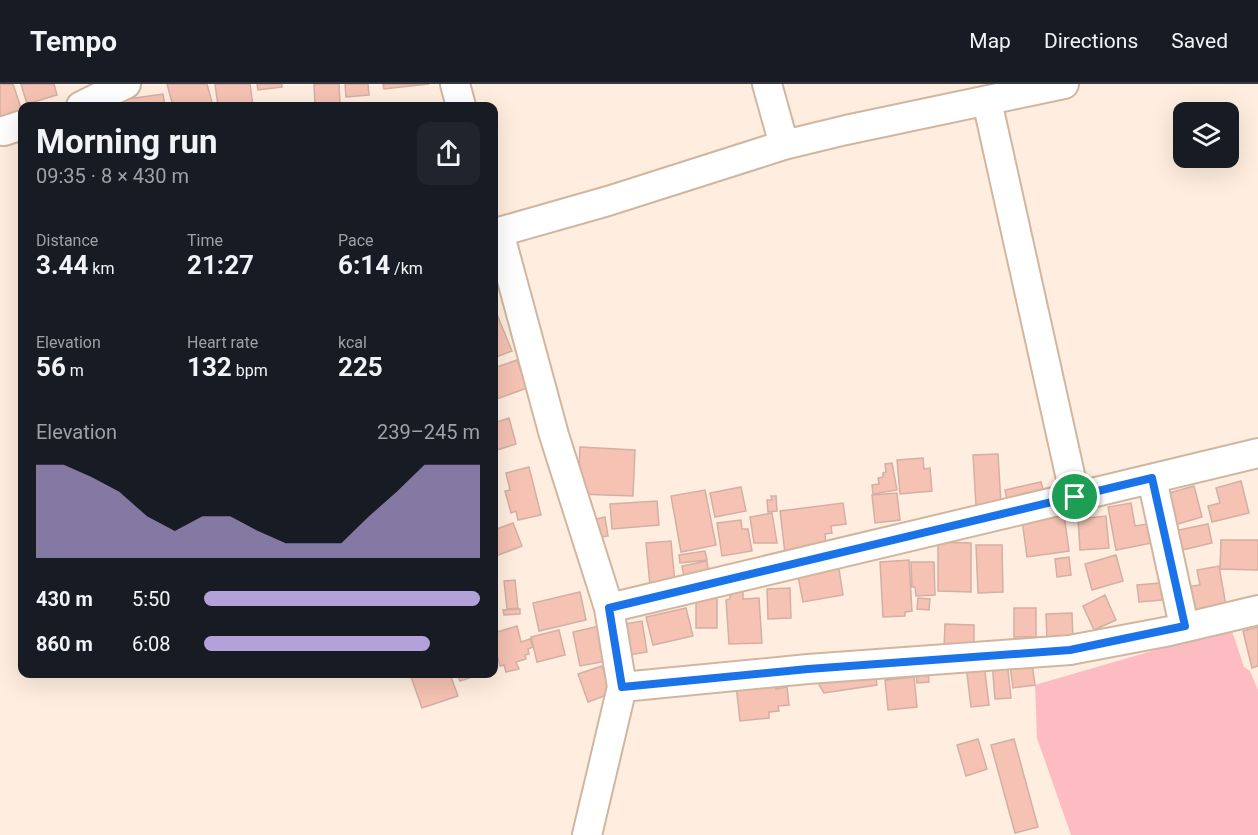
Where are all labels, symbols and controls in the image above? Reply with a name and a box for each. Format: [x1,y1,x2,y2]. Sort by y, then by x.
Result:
text: Tempo [30,25,117,58]
text: Map [969,29,1011,53]
text: Directions [1044,29,1138,53]
text: Saved [1171,29,1228,53]
map controls [1173,102,1239,168]
button: layers [1173,102,1239,168]
text: Morning run [36,122,217,161]
button: share [417,122,480,185]
text: 09:35 · 8 × 430 m [36,164,189,188]
text: Distance [36,231,98,250]
text: Time [187,231,223,250]
text: Pace [338,231,374,250]
text: 3.44 [36,250,88,280]
text: 21:27 [187,250,254,280]
text: 6:14 [338,250,390,280]
text: km [88,259,114,278]
text: /km [390,259,423,278]
text: Elevation [36,333,101,352]
text: Heart rate [187,333,258,352]
text: kcal [338,333,367,352]
text: 56 [36,352,66,382]
text: 132 [187,352,232,382]
text: 225 [338,352,383,382]
text: m [66,361,84,380]
text: bpm [232,361,268,380]
text: Elevation [36,420,117,444]
text: 239–245 m [377,420,480,444]
pin [1049,471,1100,522]
icon: arrive [1058,480,1091,513]
text: 430 m [36,587,93,611]
text: 5:50 [132,587,171,611]
text: 860 m [36,632,93,656]
text: 6:08 [132,632,171,656]

